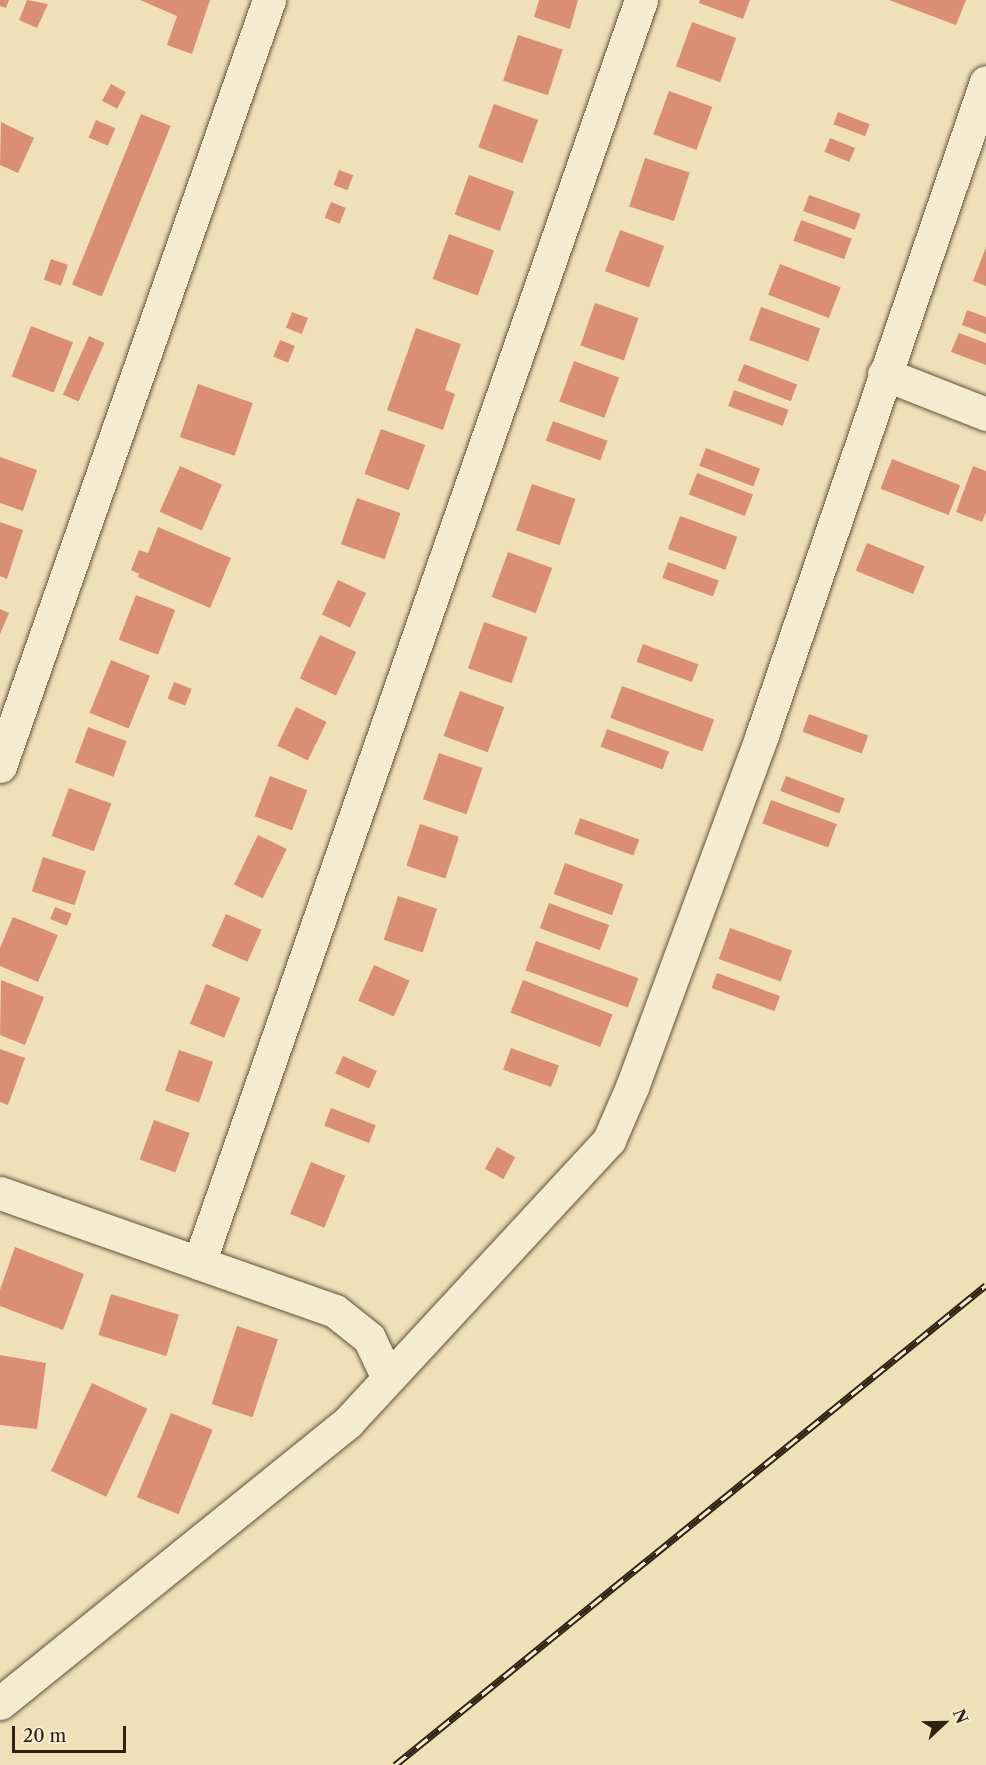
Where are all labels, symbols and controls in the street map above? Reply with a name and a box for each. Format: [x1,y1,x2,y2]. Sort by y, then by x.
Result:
north arrow [914,1693,974,1753]
text: N [949,1706,973,1726]
scale bar [15,1714,129,1752]
text: 20 m [23,1725,66,1747]

